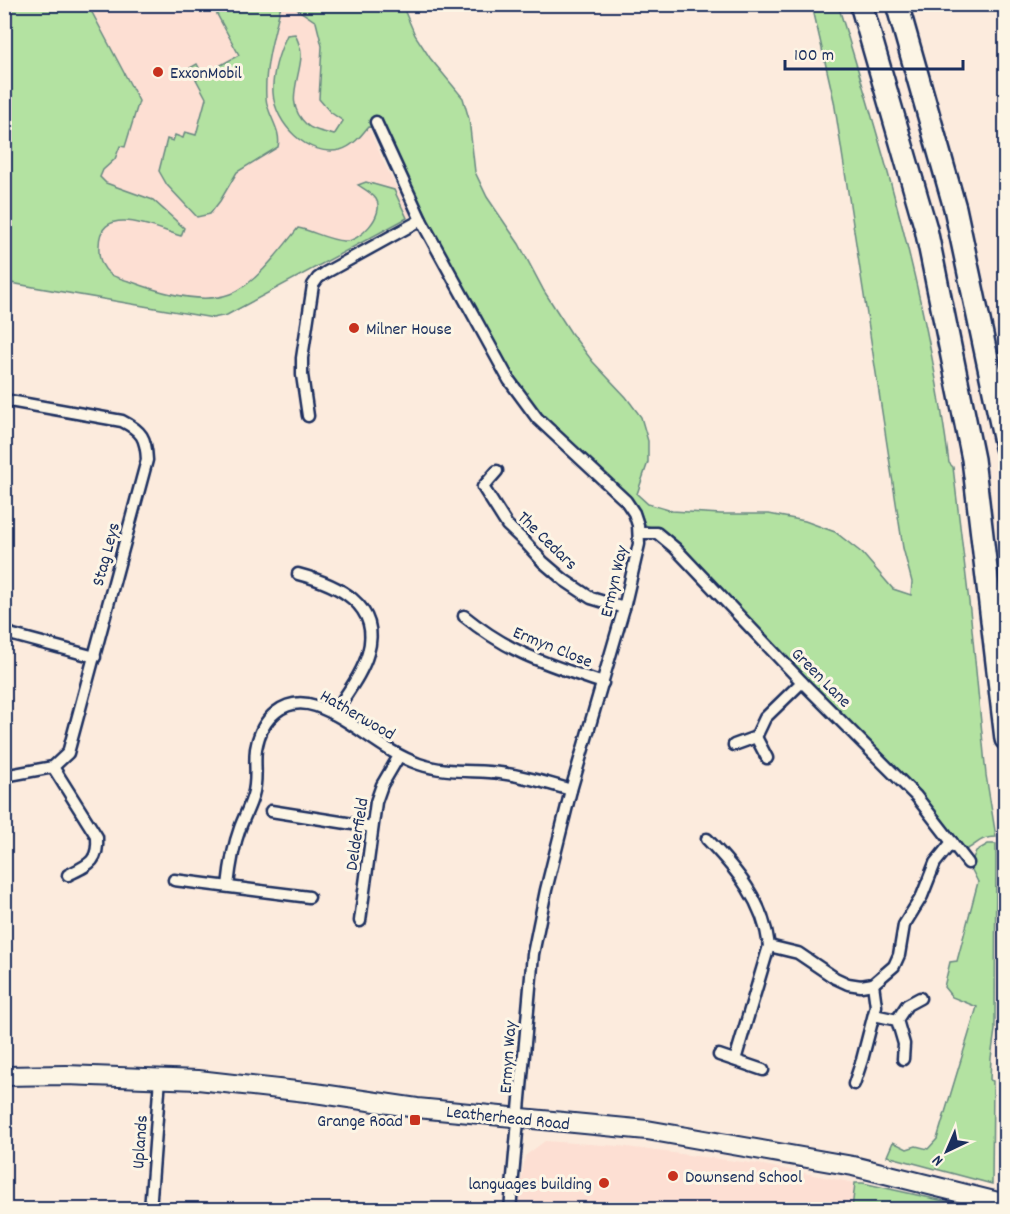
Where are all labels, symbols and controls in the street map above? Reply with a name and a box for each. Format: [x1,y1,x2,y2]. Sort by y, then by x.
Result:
scale bar [785,33,964,71]
text: 100 m [794,44,834,69]
place label: ExxonMobil [170,62,242,87]
marker: ExxonMobil [151,65,165,79]
place label: Milner House [366,318,452,343]
marker: Milner House [347,321,361,335]
street label: The Cedars [510,507,582,577]
street label: Stag Leys [87,520,128,589]
street label: Ermyn Way [595,542,636,620]
street label: Ermyn Close [509,621,596,676]
street label: Green Lane [784,643,856,715]
street label: Hatherwood [314,685,399,748]
street label: Delderfield [340,796,377,873]
street label: Ermyn Way [494,1019,525,1094]
street label: Leatherhead Road [445,1101,571,1138]
place label: Grange Road [317,1110,403,1135]
marker: Grange Road [408,1113,422,1127]
street label: Uplands [127,1114,156,1170]
north arrow [917,1121,977,1181]
text: N [927,1149,949,1171]
place label: Downsend School [685,1166,803,1191]
marker: Downsend School [666,1169,680,1183]
place label: languages building [468,1173,592,1198]
marker: languages building [597,1176,611,1190]

